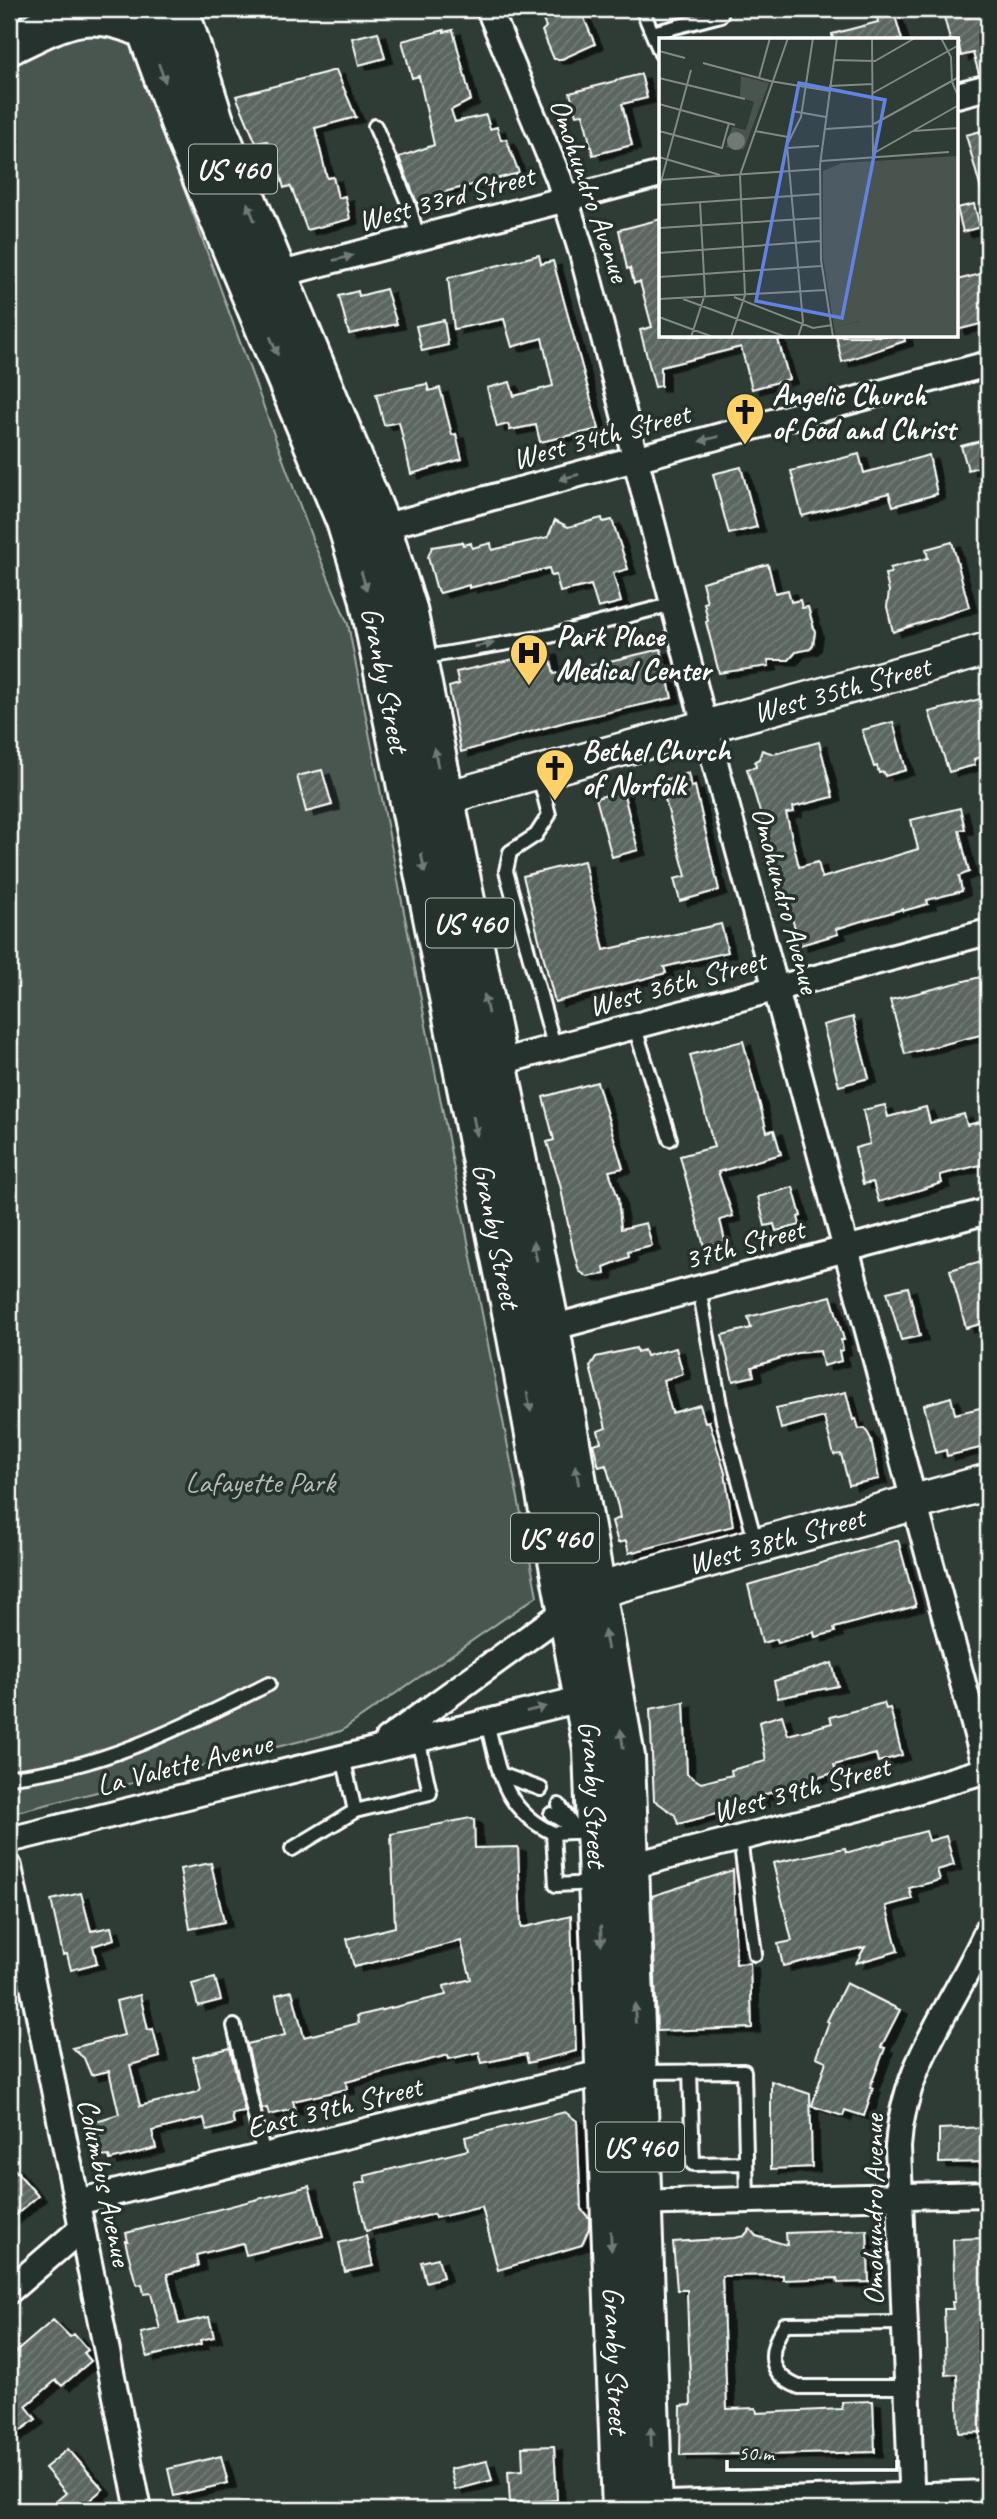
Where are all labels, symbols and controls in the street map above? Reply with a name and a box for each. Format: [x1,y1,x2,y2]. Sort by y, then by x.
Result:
inset map [659,38,958,338]
one-way arrow [157,62,168,83]
street label: Omohundro Avenue [541,93,640,289]
road number: US 460 [189,144,277,194]
street label: West 33rd Street [354,155,541,240]
one-way arrow [245,202,256,223]
one-way arrow [332,252,354,263]
one-way arrow [268,336,280,356]
place label: Angelic Church of God and Christ [772,376,958,448]
church icon: Angelic Church of God and Christ [724,391,766,446]
street label: West 34th Street [508,393,697,478]
one-way arrow [698,434,720,445]
one-way arrow [558,472,580,483]
one-way arrow [360,571,370,592]
street label: Granby Street [352,604,419,759]
place label: Park Place Medical Center [556,617,714,689]
hospital icon: Park Place Medical Center [508,632,550,687]
one-way arrow [473,640,495,651]
street label: West 35th Street [749,646,937,732]
place label: Bethel Church of Norfolk [582,732,732,804]
one-way arrow [431,746,442,768]
church icon: Bethel Church of Norfolk [534,747,576,802]
street label: Omohundro Avenue [743,803,830,999]
one-way arrow [417,852,428,874]
road number: US 460 [426,898,514,948]
street label: West 36th Street [584,940,773,1025]
one-way arrow [480,993,491,1015]
one-way arrow [470,1115,481,1137]
street label: Granby Street [464,1160,530,1314]
street label: 37th Street [680,1209,811,1278]
one-way arrow [529,1240,540,1262]
one-way arrow [524,1391,535,1413]
park label: Lafayette Park [185,1463,337,1501]
one-way arrow [571,1464,582,1486]
street label: West 38th Street [684,1497,872,1583]
road number: US 460 [511,1514,599,1562]
one-way arrow [600,1629,611,1651]
one-way arrow [526,1703,548,1714]
street label: Granby Street [569,1717,617,1871]
street label: La Valette Avenue [92,1723,278,1804]
one-way arrow [617,1728,628,1750]
street label: West 39th Street [708,1746,897,1831]
one-way arrow [595,1926,606,1948]
one-way arrow [629,2002,641,2024]
street label: East 39th Street [243,2066,428,2147]
street label: Columbus Avenue [69,2095,142,2271]
street label: Omohundro Avenue [854,2112,892,2306]
road number: US 460 [596,2122,684,2172]
one-way arrow [606,2231,617,2253]
street label: Granby Street [595,2286,638,2438]
one-way arrow [645,2425,656,2447]
scale bar [727,2428,897,2472]
text: 50 m [738,2440,776,2466]

